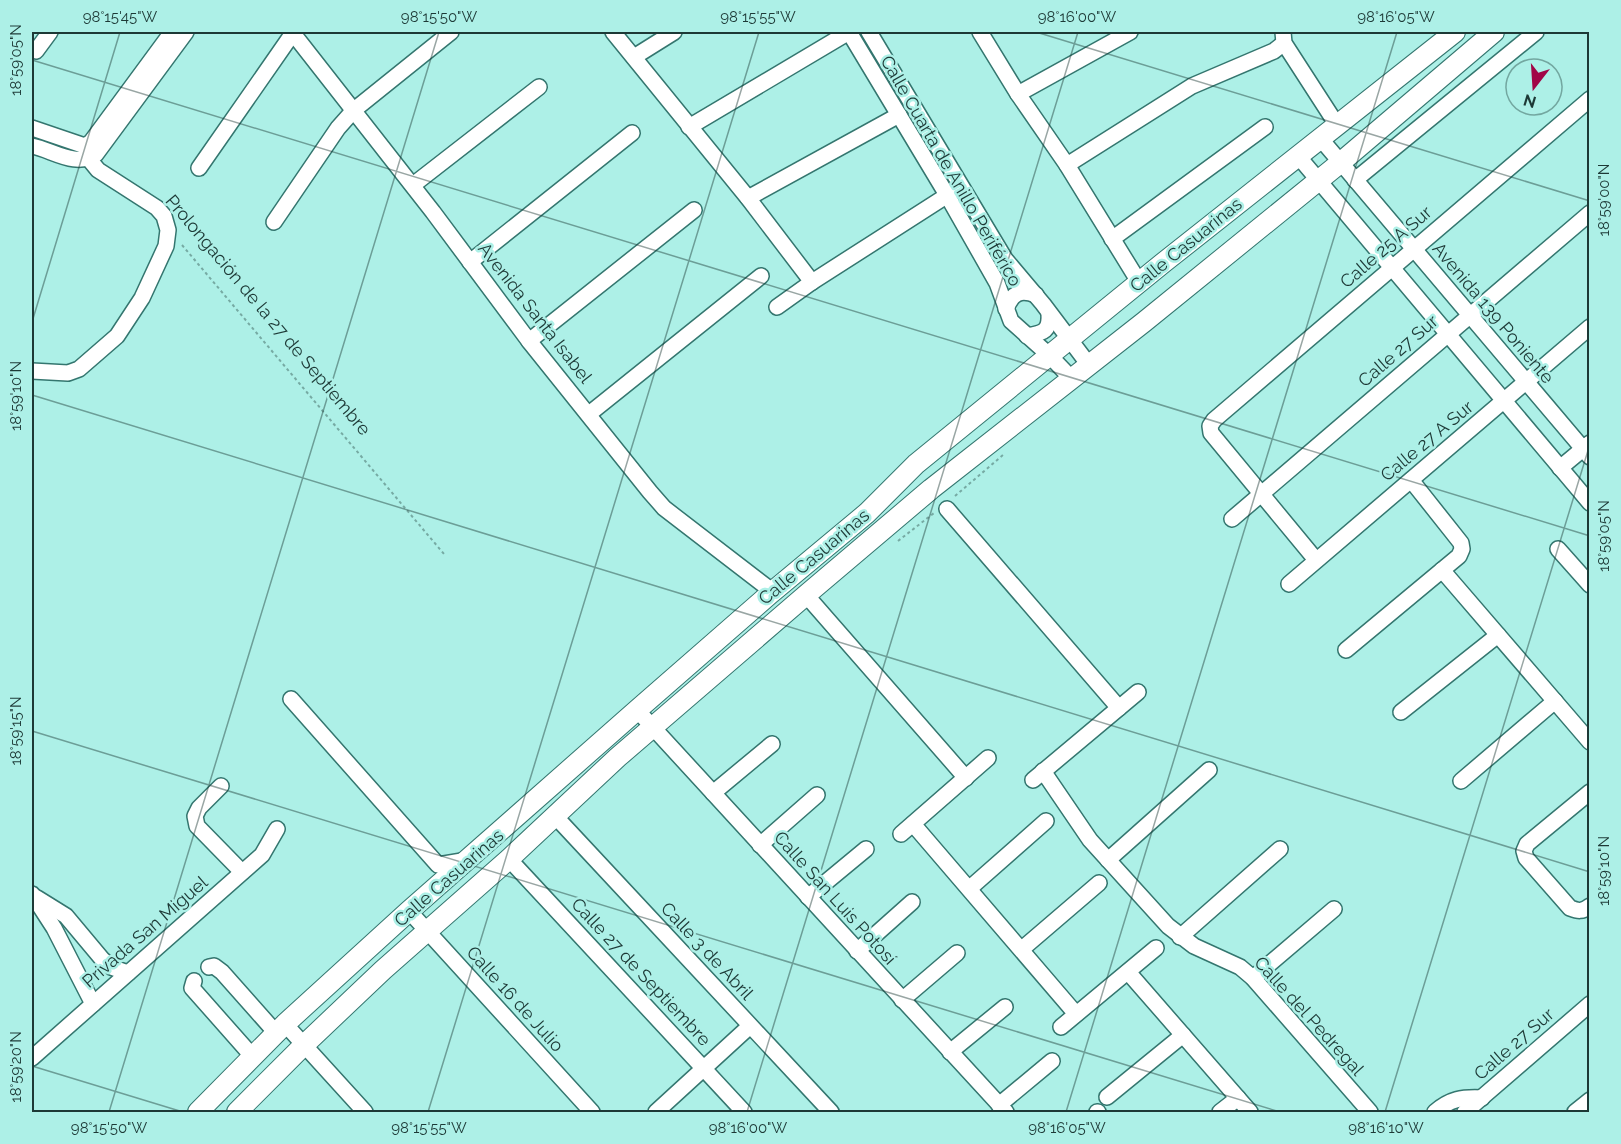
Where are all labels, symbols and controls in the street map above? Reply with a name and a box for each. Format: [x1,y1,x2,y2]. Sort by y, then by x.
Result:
text: 98°15'45"W [83,8,158,26]
text: 98°15'50"W [401,8,477,26]
text: 98°15'55"W [720,8,796,26]
text: 98°16'00"W [1038,8,1116,26]
text: 98°16'05"W [1357,8,1435,26]
text: 18°59'05"N [7,24,25,96]
street label: Calle Cuarta de Anillo Periférico [877,52,1026,290]
north arrow [1504,57,1564,117]
text: N [1521,90,1538,112]
text: 18°59'00"N [1595,164,1613,236]
street label: Prolongación de la 27 de Septiembre [162,190,375,439]
street label: Calle Casuarinas [1126,193,1246,296]
street label: Calle 25 A Sur [1336,201,1436,292]
street label: Avenida Santa Isabel [474,238,597,387]
street label: Avenida 139 Poniente [1428,238,1559,388]
street label: Calle 27 Sur [1354,310,1442,391]
text: 18°59'10"N [7,361,25,431]
street label: Calle 27 A Sur [1376,395,1478,485]
text: 18°59'05"N [1595,500,1613,572]
street label: Calle Casuarinas [754,504,873,609]
text: 18°59'15"N [7,696,25,766]
street label: Calle Casuarinas [390,824,508,931]
street label: Calle San Luis Potosí [770,827,901,969]
text: 18°59'10"N [1595,836,1613,906]
street label: Privada San Miguel [78,871,212,992]
street label: Calle 27 de Septiembre [567,893,716,1050]
street label: Calle 3 de Abril [657,898,758,1004]
street label: Calle 16 de Julio [462,942,569,1056]
street label: Calle del Pedregal [1250,952,1368,1080]
street label: Calle 27 Sur [1470,1003,1558,1084]
text: 18°59'20"N [7,1031,25,1103]
text: 98°15'50"W [71,1119,147,1137]
text: 98°15'55"W [391,1119,467,1137]
text: 98°16'00"W [709,1119,787,1137]
text: 98°16'05"W [1028,1119,1106,1137]
text: 98°16'10"W [1348,1119,1424,1137]

